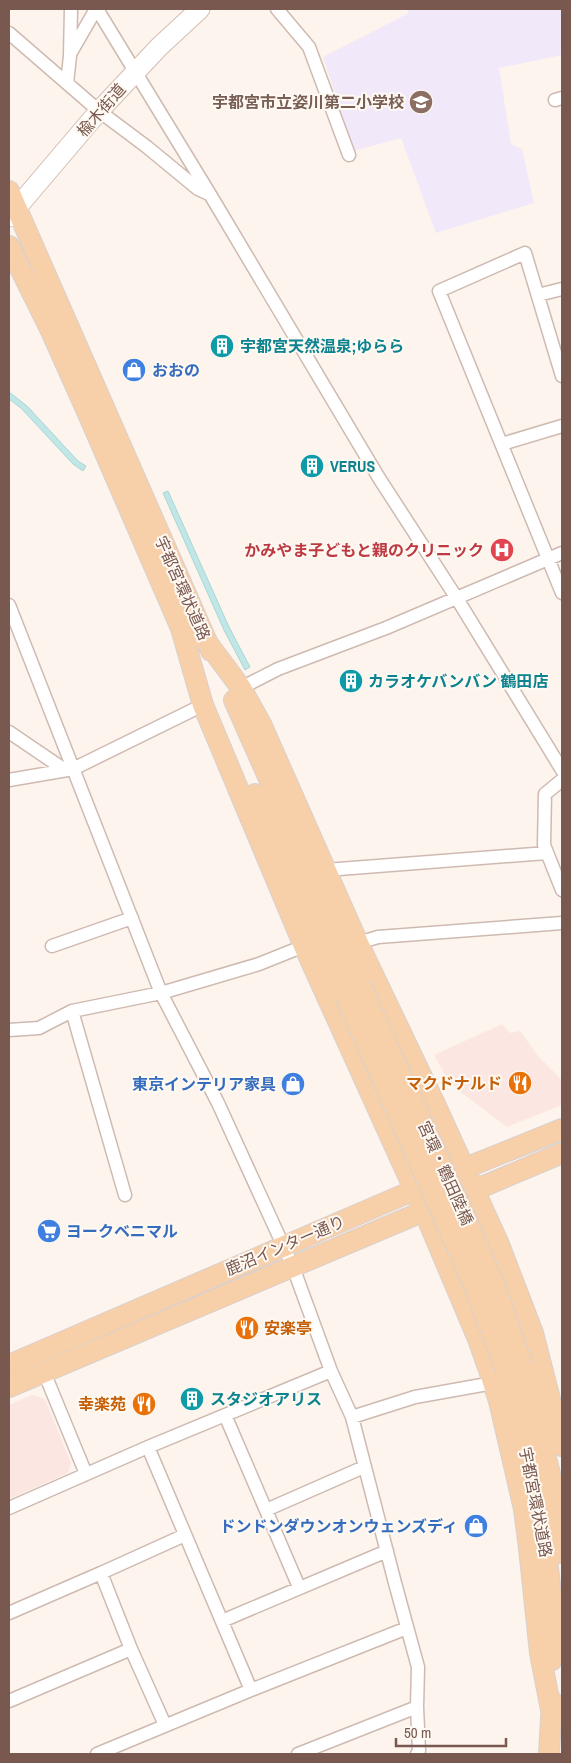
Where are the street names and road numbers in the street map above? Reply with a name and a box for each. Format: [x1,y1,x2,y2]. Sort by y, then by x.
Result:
street label: 楡木街道 [72,79,130,141]
street label: 宇都宮環状道路 [150,532,216,644]
street label: 宮環・鶴田陸橋 [413,1117,479,1229]
street label: 鹿沼インター通り [222,1210,348,1280]
street label: 宇都宮環状道路 [515,1445,557,1559]

